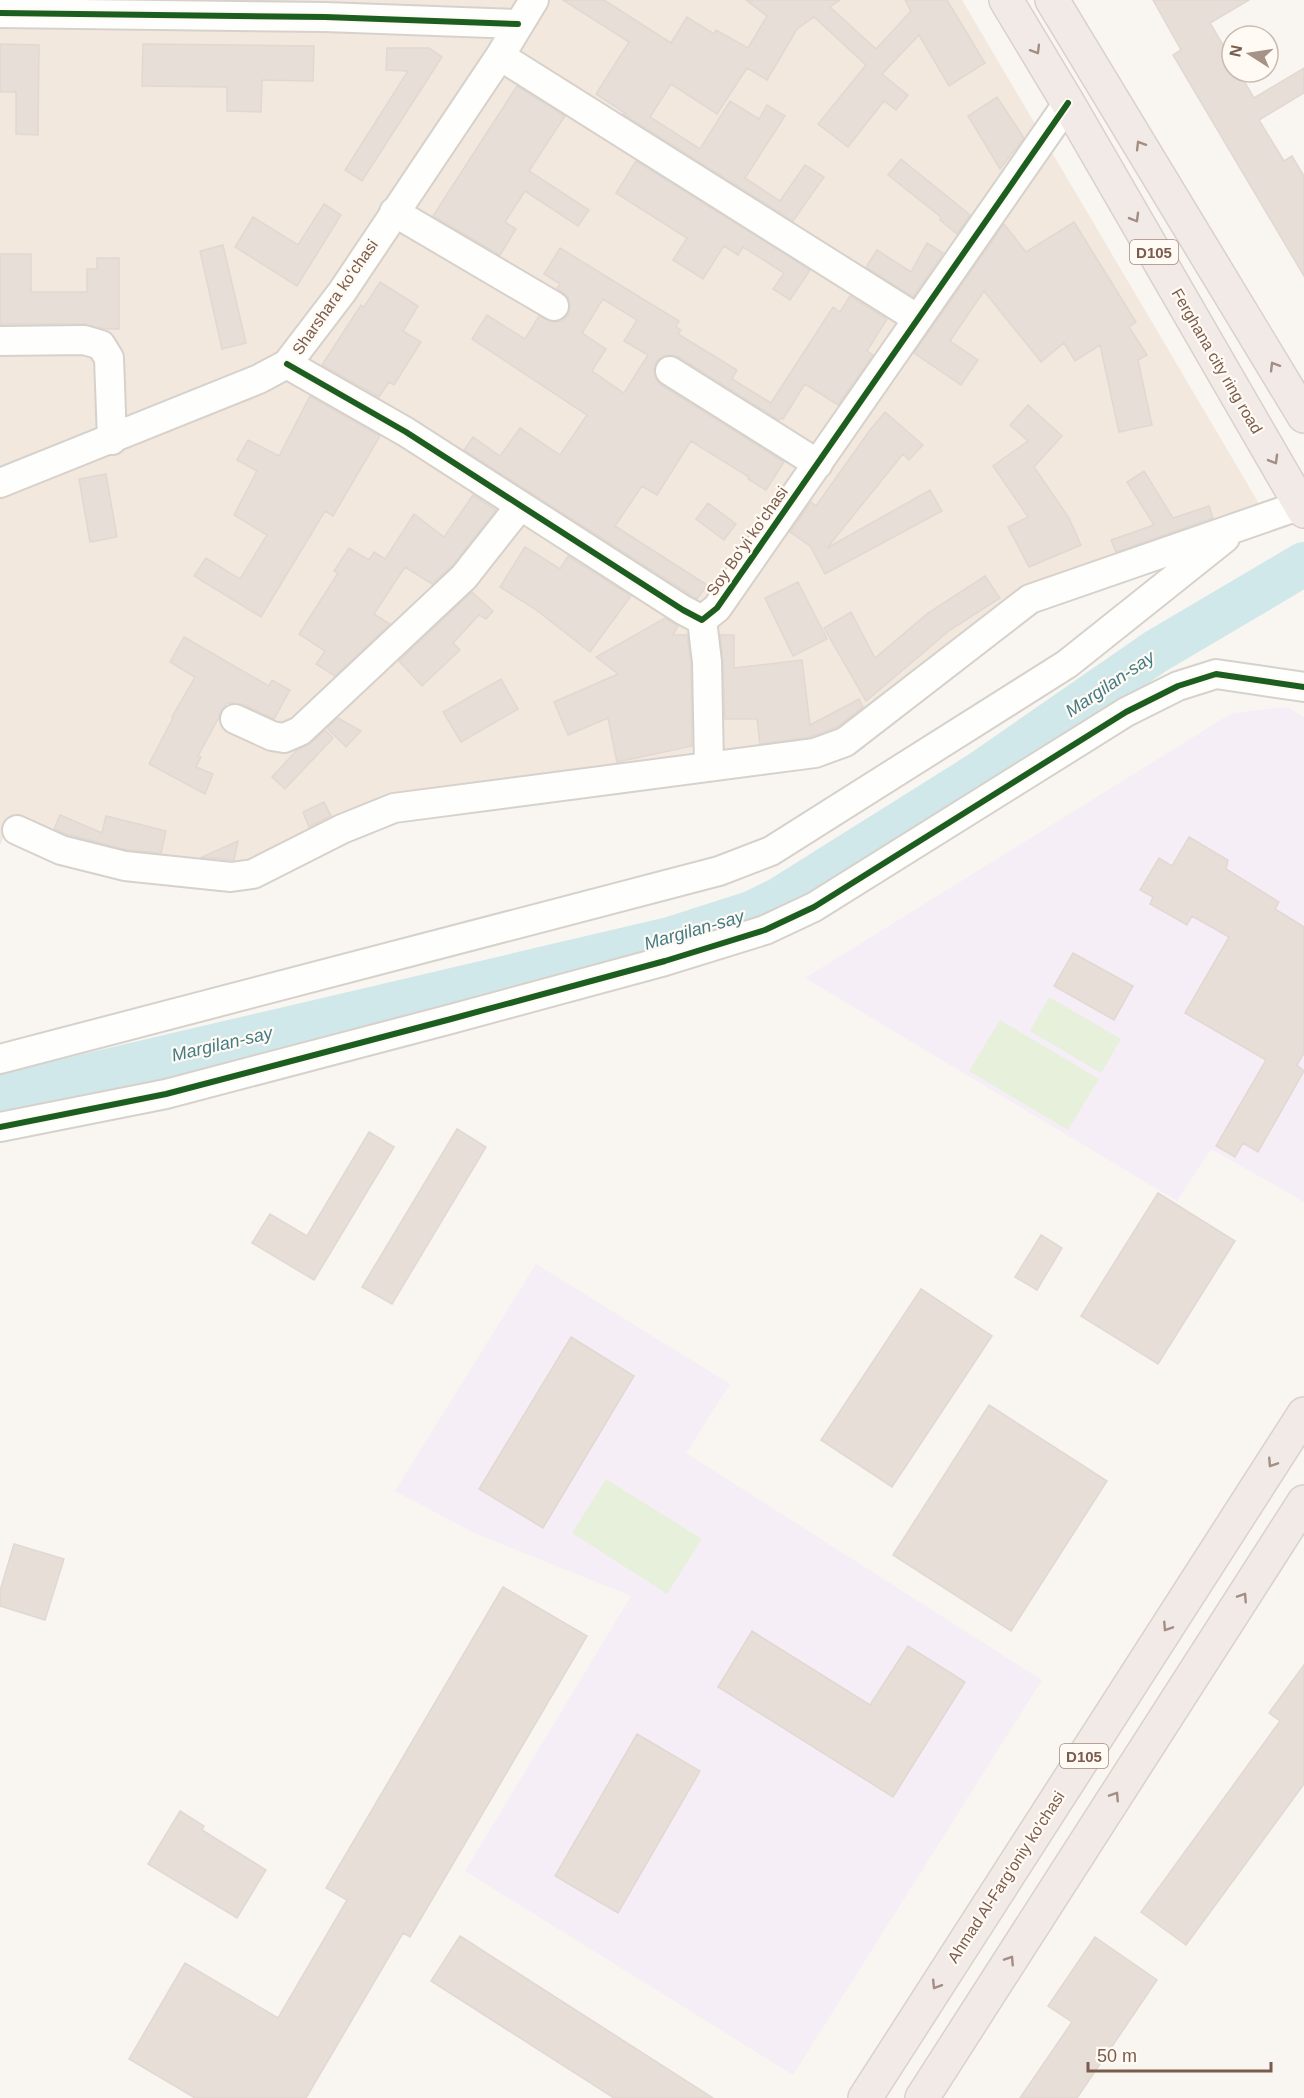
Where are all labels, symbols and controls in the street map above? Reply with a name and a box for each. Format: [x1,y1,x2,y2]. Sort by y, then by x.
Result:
north arrow [1220,24,1280,84]
one-way arrow [1028,44,1040,54]
text: N [1226,44,1245,58]
one-way arrow [1135,141,1147,151]
one-way arrow [1127,212,1139,222]
street label: Sharshara koʻchasi [289,236,381,358]
road number: D105 [1130,240,1178,264]
street label: Ferghana city ring road [1169,286,1265,436]
one-way arrow [1270,361,1281,372]
one-way arrow [1267,454,1279,464]
street label: Soy Boʻyi koʻchasi [703,483,791,599]
water label: Margilan-say [1062,646,1159,721]
water label: Margilan-say [642,906,747,954]
water label: Margilan-say [170,1022,275,1065]
one-way arrow [1268,1457,1280,1467]
one-way arrow [1236,1592,1247,1603]
one-way arrow [1163,1620,1174,1631]
road number: D105 [1060,1744,1108,1768]
street label: Ahmad Al-Farg'oniy ko'chasi [944,1788,1068,1966]
one-way arrow [1108,1792,1120,1802]
one-way arrow [1003,1956,1014,1967]
one-way arrow [932,1979,944,1989]
scale bar [1088,2035,1271,2073]
text: 50 m [1097,2046,1137,2066]

